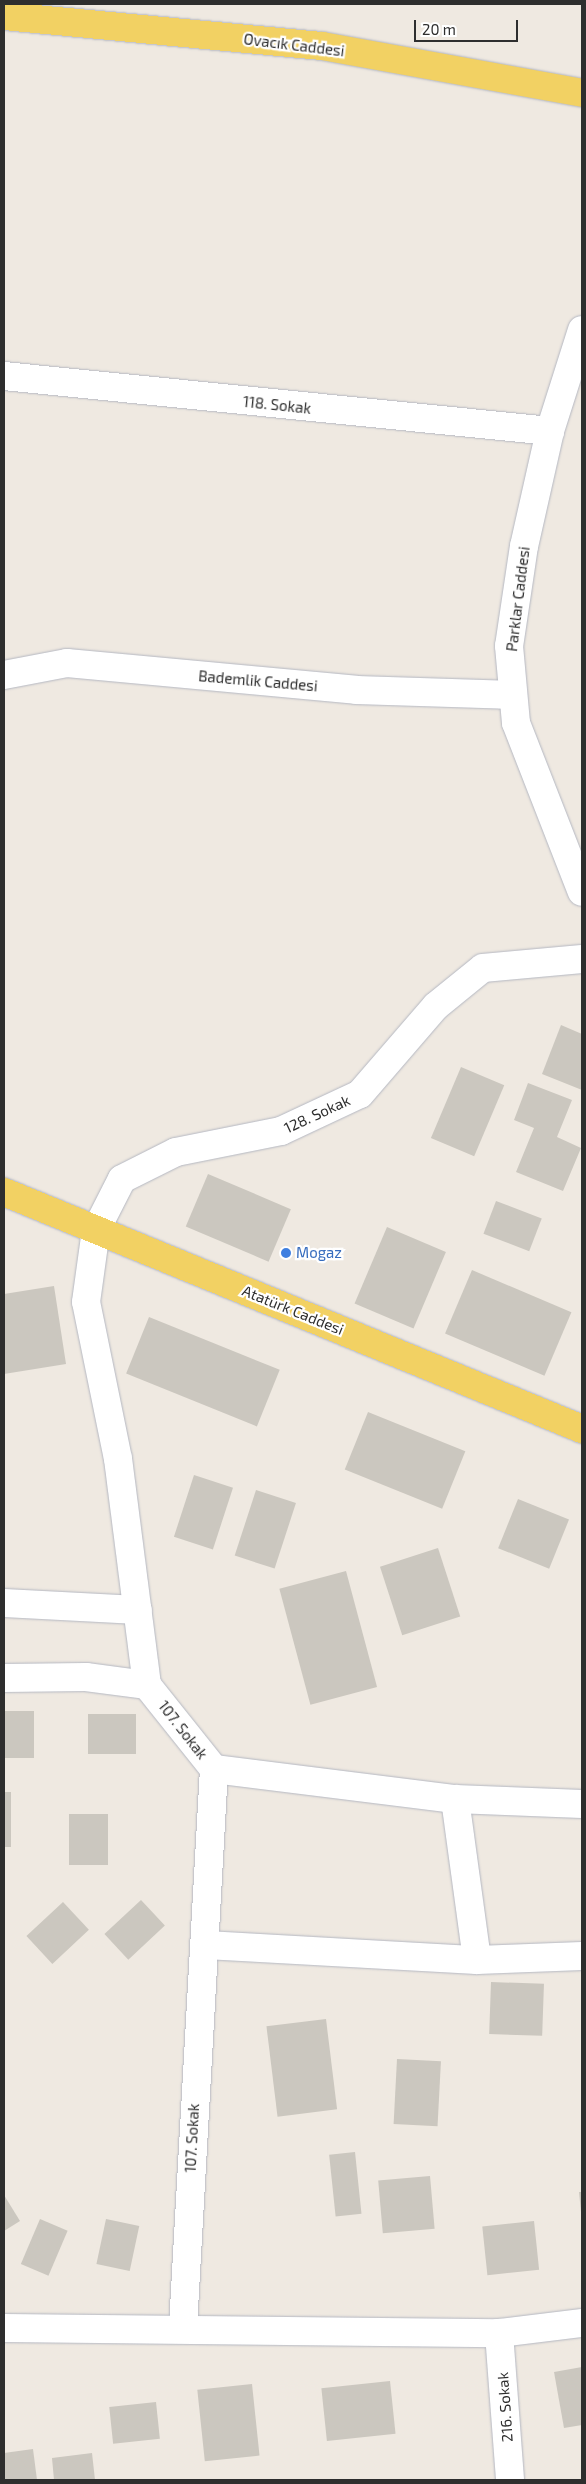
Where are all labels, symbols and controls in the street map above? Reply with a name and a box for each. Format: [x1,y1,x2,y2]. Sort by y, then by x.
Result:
scale bar [416,10,520,42]
text: 20 m [422,20,456,38]
street label: Ovacık Caddesi [243,30,345,60]
street label: 118. Sokak [242,392,312,418]
street label: Parklar Caddesi [503,545,533,653]
street label: Bademlik Caddesi [198,667,318,695]
street label: 128. Sokak [281,1091,353,1137]
place label: Mogaz [296,1244,342,1262]
marker: Mogaz [280,1247,292,1259]
street label: Atatürk Caddesi [240,1281,346,1339]
street label: 107. Sokak [155,1697,211,1763]
street label: 107. Sokak [181,2103,203,2173]
street label: 216. Sokak [494,2371,516,2443]

